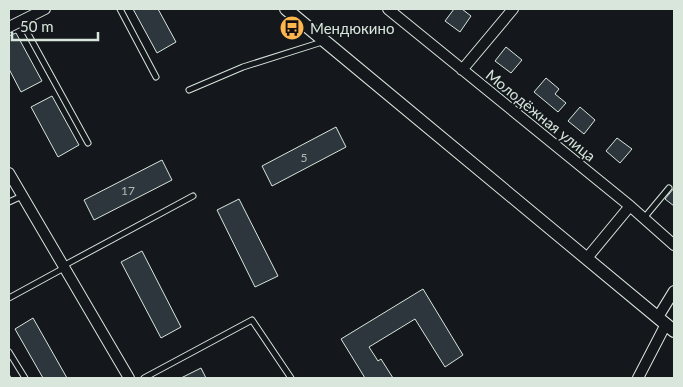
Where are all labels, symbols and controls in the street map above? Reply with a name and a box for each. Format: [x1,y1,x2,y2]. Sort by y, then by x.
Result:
scale bar [12,10,99,42]
bus stop icon: Мендюкино [279,15,305,41]
text: 50 m [20,17,54,35]
place label: Мендюкино [310,19,394,37]
street label: Молодёжная улица [483,65,599,165]
house number: 5 [301,150,308,165]
house number: 17 [121,183,135,198]

